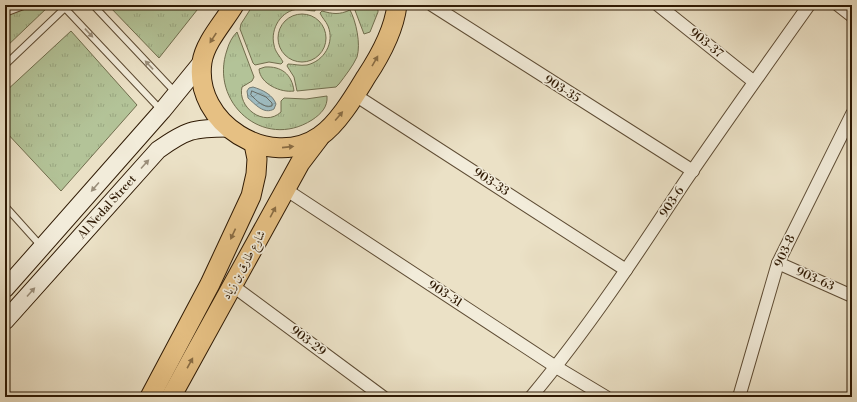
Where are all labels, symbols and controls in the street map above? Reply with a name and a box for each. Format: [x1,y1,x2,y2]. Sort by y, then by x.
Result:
street label: 903-37 [686,25,726,61]
one-way arrow [84,28,93,38]
one-way arrow [209,33,217,43]
one-way arrow [372,56,379,67]
one-way arrow [145,60,154,70]
street label: 903-35 [541,72,583,106]
one-way arrow [334,111,343,121]
one-way arrow [282,144,294,150]
one-way arrow [141,158,150,169]
street label: 903-33 [470,165,512,199]
street label: Al Nedal Street [74,171,140,243]
one-way arrow [90,182,99,193]
street label: 903-6 [656,184,688,220]
one-way arrow [269,206,276,218]
street label: شارع طارق بن زياد [219,228,272,304]
one-way arrow [230,228,236,239]
street label: 903-8 [771,232,799,270]
street label: 903-63 [793,264,837,294]
street label: 903-31 [425,277,466,311]
one-way arrow [26,287,36,297]
street label: 903-29 [287,323,329,359]
one-way arrow [187,357,193,369]

